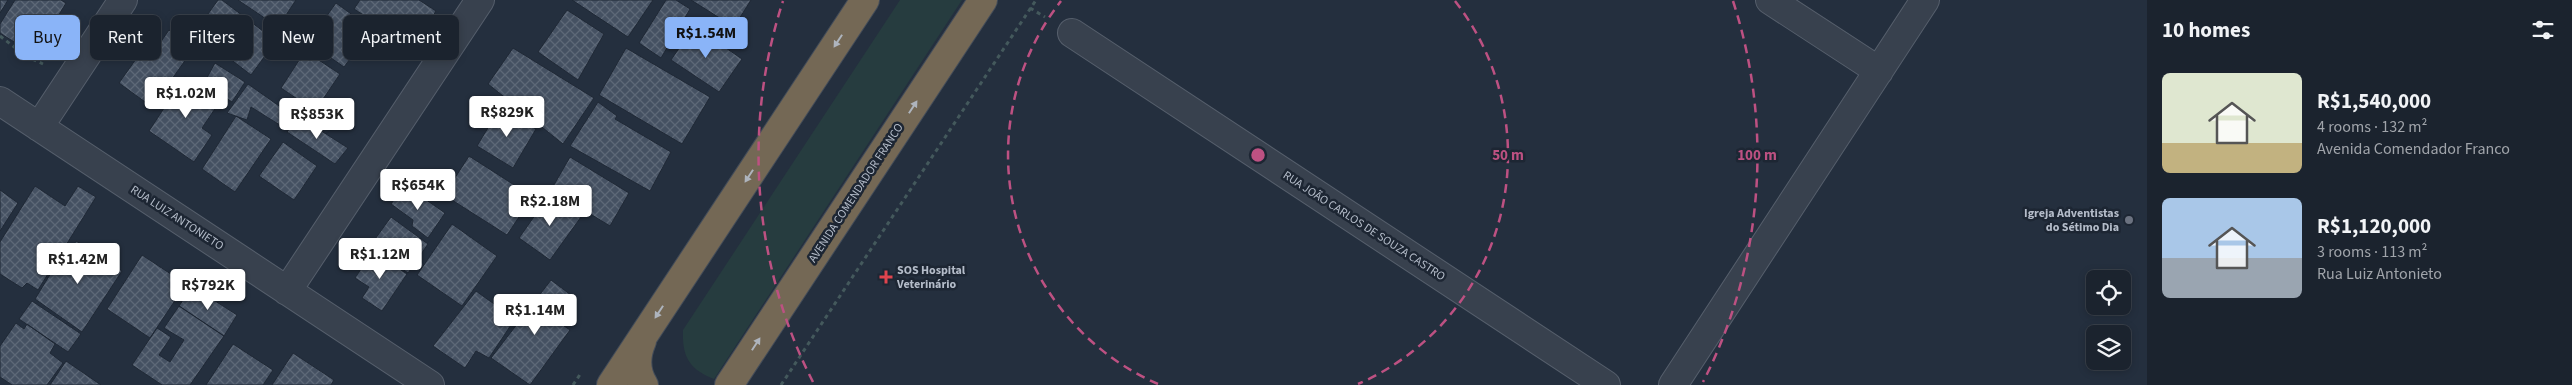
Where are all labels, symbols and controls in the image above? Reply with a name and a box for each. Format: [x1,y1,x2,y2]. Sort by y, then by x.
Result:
chip: Buy [15,15,80,60]
chip: Rent [90,15,161,60]
chip: Filters [171,15,253,60]
chip: New [263,15,333,60]
chip: Apartment [343,15,459,60]
text: 10 homes [2162,15,2250,45]
icon: filters [2529,16,2557,44]
pin: R$1.54M [660,17,752,59]
text: R$1.54M [676,22,736,44]
one-way arrow [833,34,843,47]
pin: R$1.02M [140,76,232,119]
text: R$1.02M [156,82,216,104]
text: R$1,540,000 [2317,86,2431,116]
icon: home [2202,93,2262,153]
pin: R$829K [466,96,548,138]
pin: R$853K [276,98,358,140]
one-way arrow [908,100,918,113]
text: R$829K [480,101,534,123]
text: R$853K [290,103,344,125]
text: 4 rooms · 132 m² [2317,116,2427,138]
street label: AVENIDA COMENDADOR FRANCO [804,120,908,266]
text: Avenida Comendador Franco [2317,138,2510,160]
text: 50 m [1492,145,1524,166]
text: 100 m [1737,145,1777,166]
centre of rings [1249,146,1267,164]
street label: RUA JOÃO CARLOS DE SOUZA CASTRO [1280,167,1449,285]
pin: R$654K [377,168,459,211]
one-way arrow [744,170,754,183]
text: R$654K [391,174,445,196]
street label: RUA LUIZ ANTONIETO [127,181,227,255]
pin: R$2.18M [504,184,596,227]
text: R$2.18M [520,190,580,212]
place label: Igreja Adventistas do Sétimo Dia [2024,205,2119,236]
text: R$1,120,000 [2317,211,2431,241]
marker: Igreja Adventistas do Sétimo Dia [2123,214,2135,226]
icon: home [2202,218,2262,278]
pin: R$1.12M [334,238,426,280]
text: 3 rooms · 113 m² [2317,241,2427,263]
pin: R$1.42M [32,242,124,285]
text: R$1.12M [350,243,410,265]
text: R$1.42M [48,248,108,270]
place label: SOS Hospital Veterinário [896,262,966,293]
text: Rua Luiz Antonieto [2317,263,2442,285]
pin: R$792K [167,268,249,311]
marker: SOS Hospital Veterinário [879,270,893,284]
map controls [2086,270,2131,370]
button: locate [2086,270,2131,315]
text: R$792K [181,274,235,296]
pin: R$1.14M [489,294,581,336]
text: R$1.14M [505,299,565,321]
one-way arrow [655,306,664,319]
button: layers [2086,325,2131,370]
one-way arrow [751,338,760,351]

